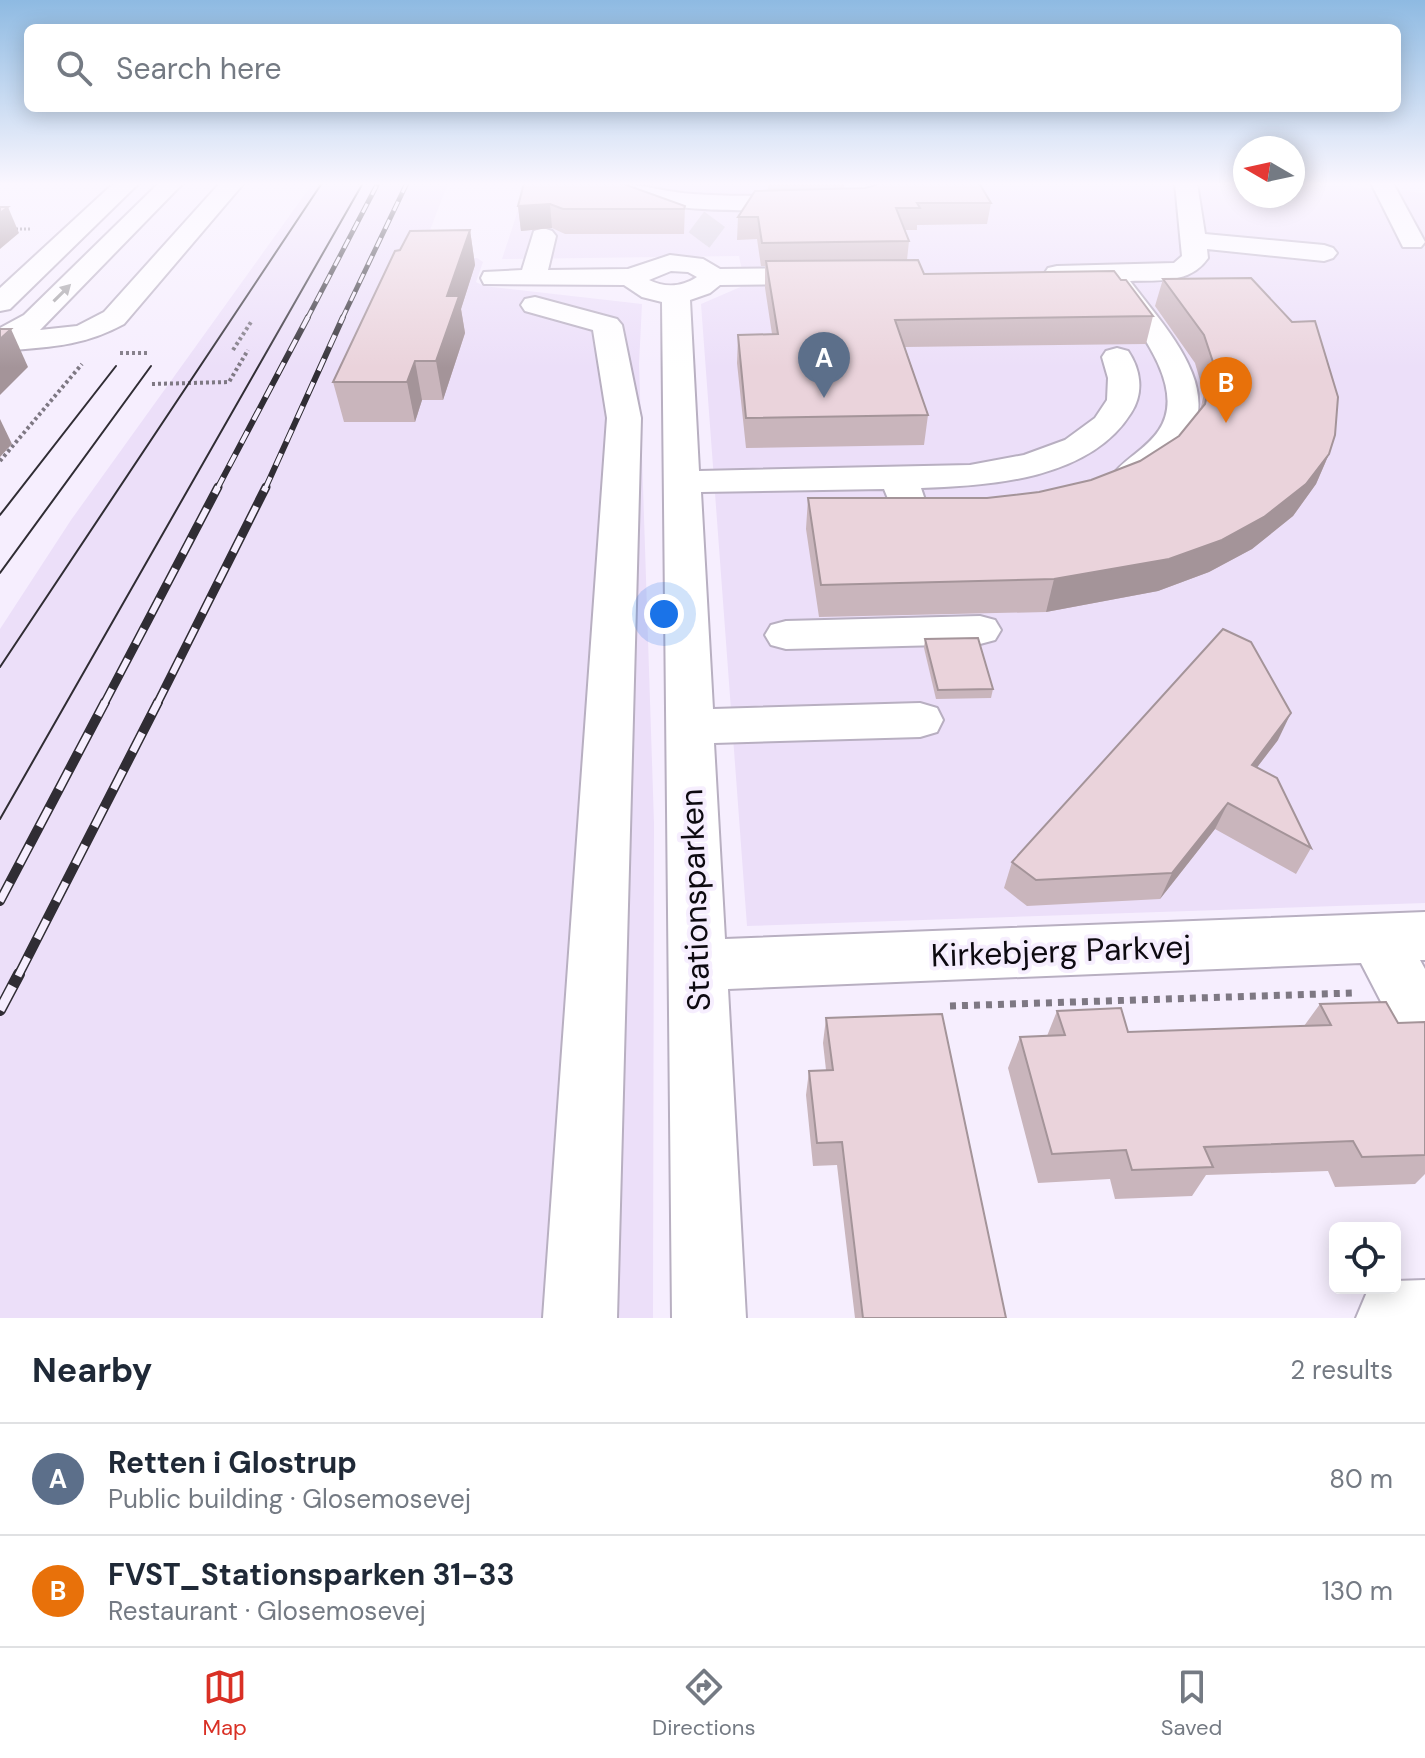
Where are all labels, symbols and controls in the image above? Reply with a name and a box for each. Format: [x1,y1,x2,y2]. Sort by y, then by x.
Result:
search box [24,24,1401,112]
icon: search [52,46,96,90]
text: Search here [116,49,282,88]
north arrow [1233,136,1305,208]
one-way arrow [52,284,71,303]
pin: A [798,332,850,398]
pin: B [1200,357,1252,423]
your location [644,594,684,634]
street label: Stationsparken [670,788,720,1012]
street label: Kirkebjerg Parkvej [930,925,1192,977]
map controls [1329,1222,1401,1294]
button: locate [1329,1222,1401,1294]
text: Nearby [32,1348,152,1393]
text: 2 results [1290,1353,1393,1387]
text: Retten i Glostrup [108,1443,357,1482]
text: A [49,1462,67,1496]
text: 80 m [1329,1462,1393,1496]
text: Public building · Glosemosevej [108,1482,471,1516]
text: FVST_Stationsparken 31-33 [108,1555,515,1594]
text: B [50,1574,66,1608]
text: 130 m [1322,1574,1393,1608]
text: Restaurant · Glosemosevej [108,1594,426,1628]
tab: Map [203,1665,247,1742]
tab: Directions [652,1665,756,1742]
tab: Saved [1161,1665,1222,1742]

